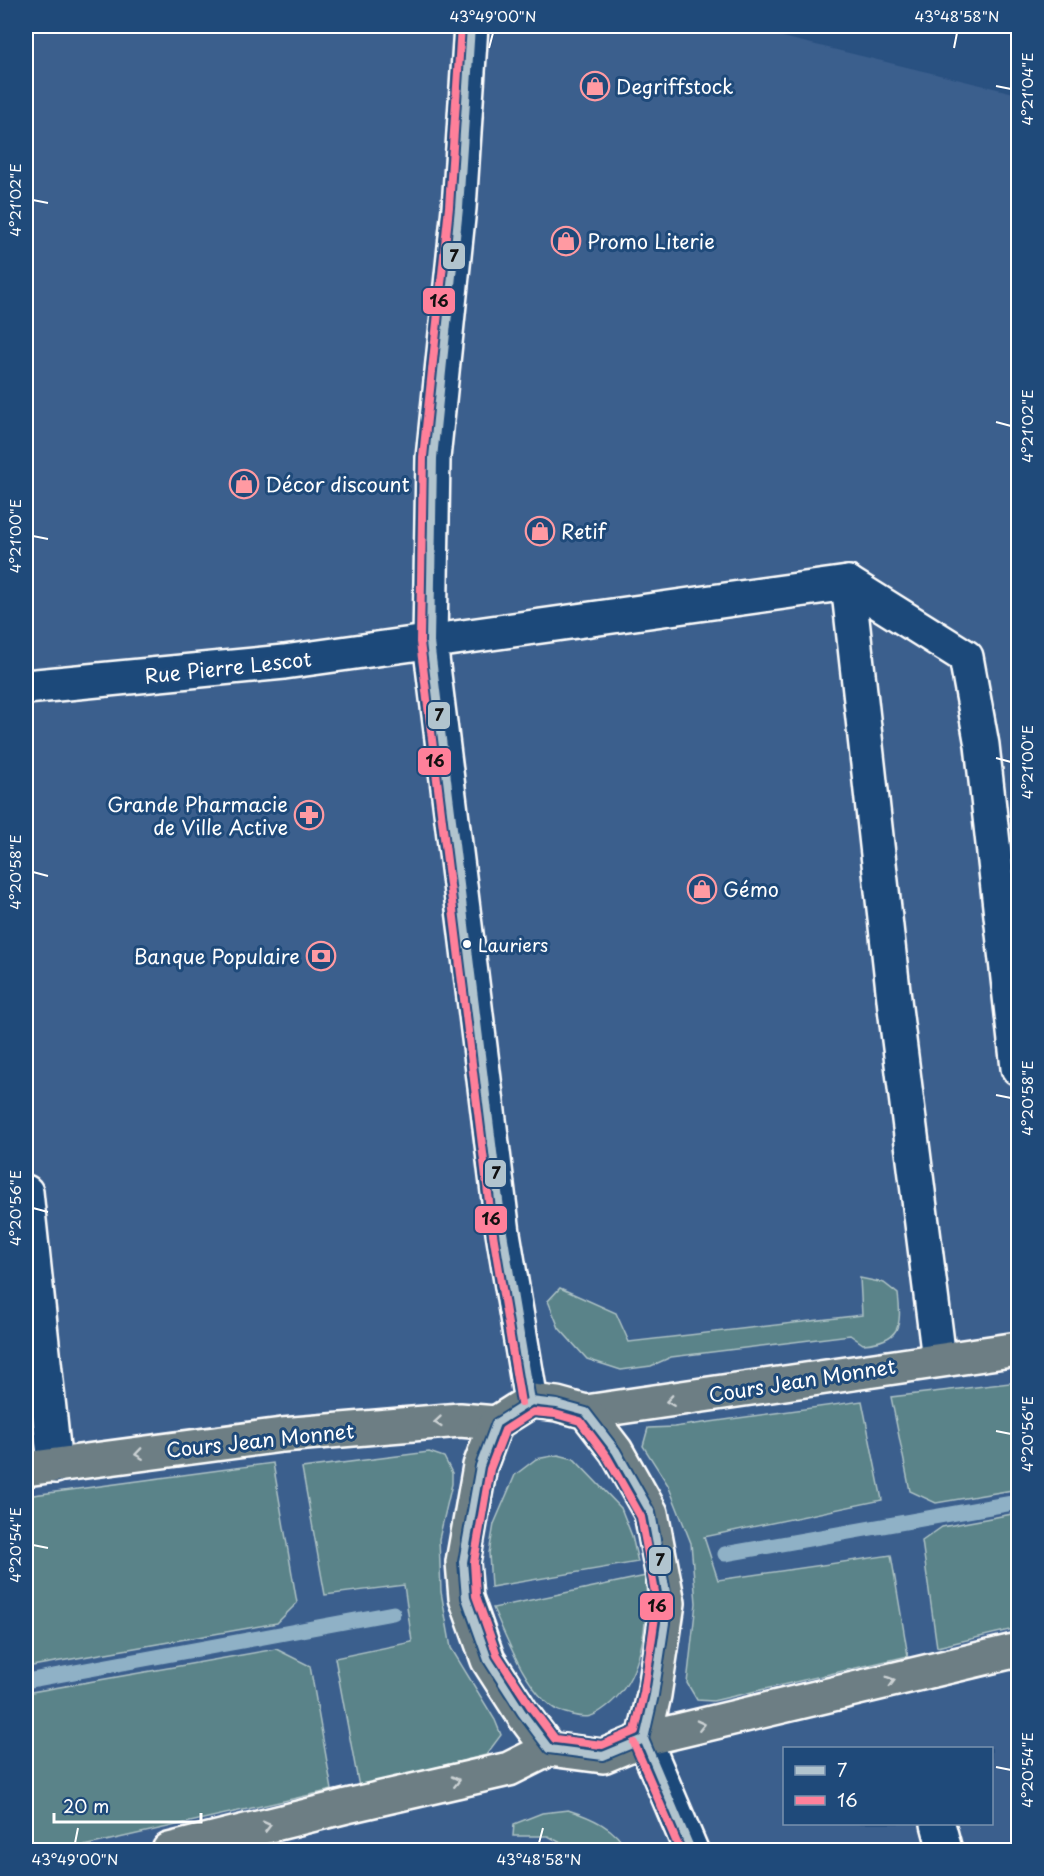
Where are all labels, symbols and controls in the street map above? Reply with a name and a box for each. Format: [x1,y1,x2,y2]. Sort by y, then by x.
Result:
text: 43°49'00"N [449,4,537,27]
text: 43°48'58"N [914,4,1000,27]
text: 4°21'04"E [1015,52,1038,126]
shop icon: Degriffstock [579,70,611,102]
place label: Degriffstock [616,71,734,101]
text: 4°21'02"E [3,163,26,237]
shop icon: Promo Literie [550,225,582,257]
place label: Promo Literie [587,226,715,256]
line badge: 7 [442,242,466,270]
text: 7 [449,243,459,267]
line badge: 16 [422,287,456,315]
text: 16 [430,288,448,312]
text: 4°21'02"E [1015,389,1038,463]
shop icon: Décor discount [228,468,260,500]
place label: Décor discount [265,469,410,499]
text: 4°21'00"E [3,499,26,573]
shop icon: Retif [524,515,556,547]
place label: Retif [561,516,608,546]
street label: Rue Pierre Lescot [143,643,313,691]
line badge: 7 [427,701,451,730]
text: 7 [434,702,444,726]
text: 4°21'00"E [1015,725,1038,799]
line badge: 16 [417,747,452,776]
text: 16 [426,748,444,772]
place label: Grande Pharmacie de Ville Active [107,789,288,842]
pharmacy icon: Grande Pharmacie de Ville Active [293,799,325,831]
text: 4°20'58"E [3,834,26,910]
shop icon: Gémo [686,873,718,905]
place label: Gémo [723,874,779,904]
place label: Lauriers [478,931,548,958]
marker: Lauriers [461,938,473,950]
bank icon: Banque Populaire [305,940,337,972]
place label: Banque Populaire [134,941,300,971]
text: 4°20'58"E [1015,1060,1038,1136]
line badge: 7 [484,1159,507,1188]
text: 7 [491,1160,501,1184]
text: 4°20'56"E [3,1170,26,1246]
line badge: 16 [474,1205,508,1234]
text: 16 [482,1206,500,1230]
street label: Cours Jean Monnet [706,1350,898,1410]
one-way arrow [665,1394,674,1406]
text: 4°20'56"E [1015,1396,1038,1472]
street label: Cours Jean Monnet [164,1415,356,1465]
one-way arrow [433,1415,442,1428]
one-way arrow [135,1448,144,1460]
text: 4°20'54"E [3,1507,26,1583]
line badge: 7 [648,1546,672,1575]
text: 7 [655,1547,665,1571]
line badge: 16 [639,1592,674,1621]
text: 16 [648,1593,666,1617]
one-way arrow [885,1676,895,1688]
one-way arrow [695,1720,705,1733]
text: 4°20'54"E [1015,1732,1038,1808]
legend [783,1747,993,1825]
text: 7 [837,1756,847,1783]
one-way arrow [451,1776,461,1789]
scale bar [54,1786,201,1824]
text: 16 [837,1786,858,1813]
text: 20 m [63,1792,109,1819]
one-way arrow [262,1821,272,1834]
text: 43°49'00"N [31,1847,119,1870]
text: 43°48'58"N [496,1847,582,1870]

